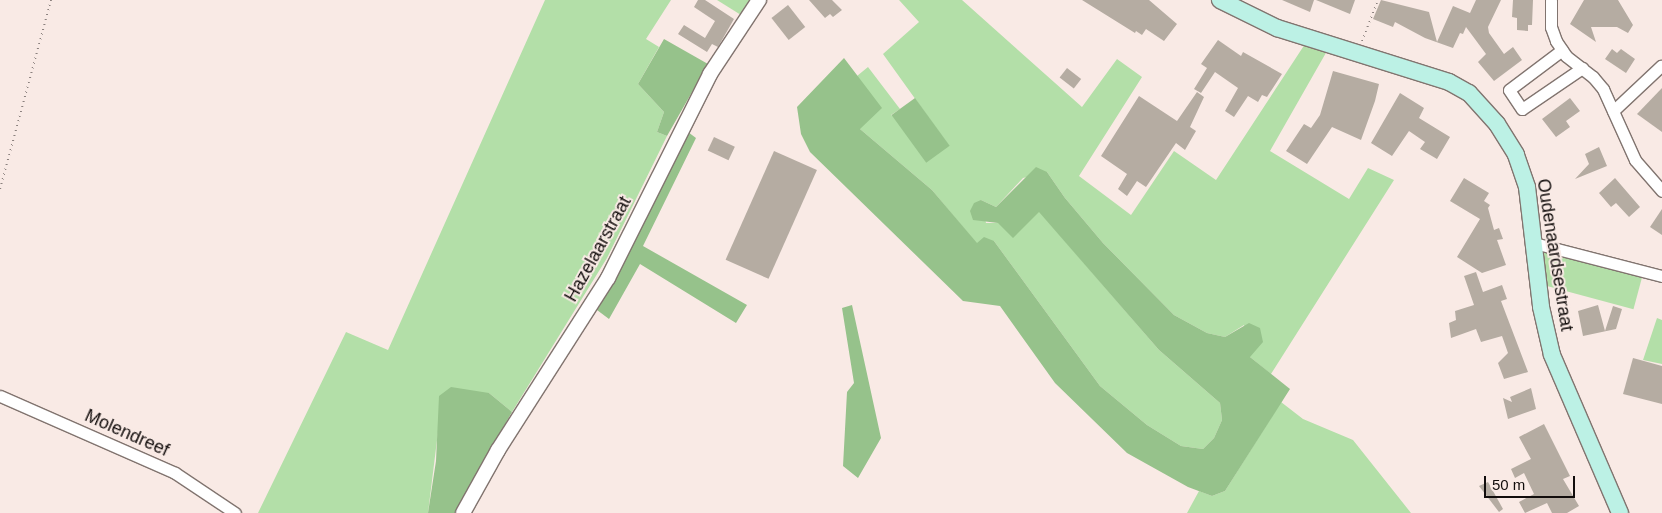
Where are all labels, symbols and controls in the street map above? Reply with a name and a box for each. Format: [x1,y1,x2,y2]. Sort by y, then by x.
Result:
street label: Oudenaardsestraat [1532,177,1578,333]
street label: Hazelaarstraat [560,193,636,305]
street label: Molendreef [81,405,173,461]
scale bar [1487,466,1578,498]
text: 50 m [1492,476,1525,493]

